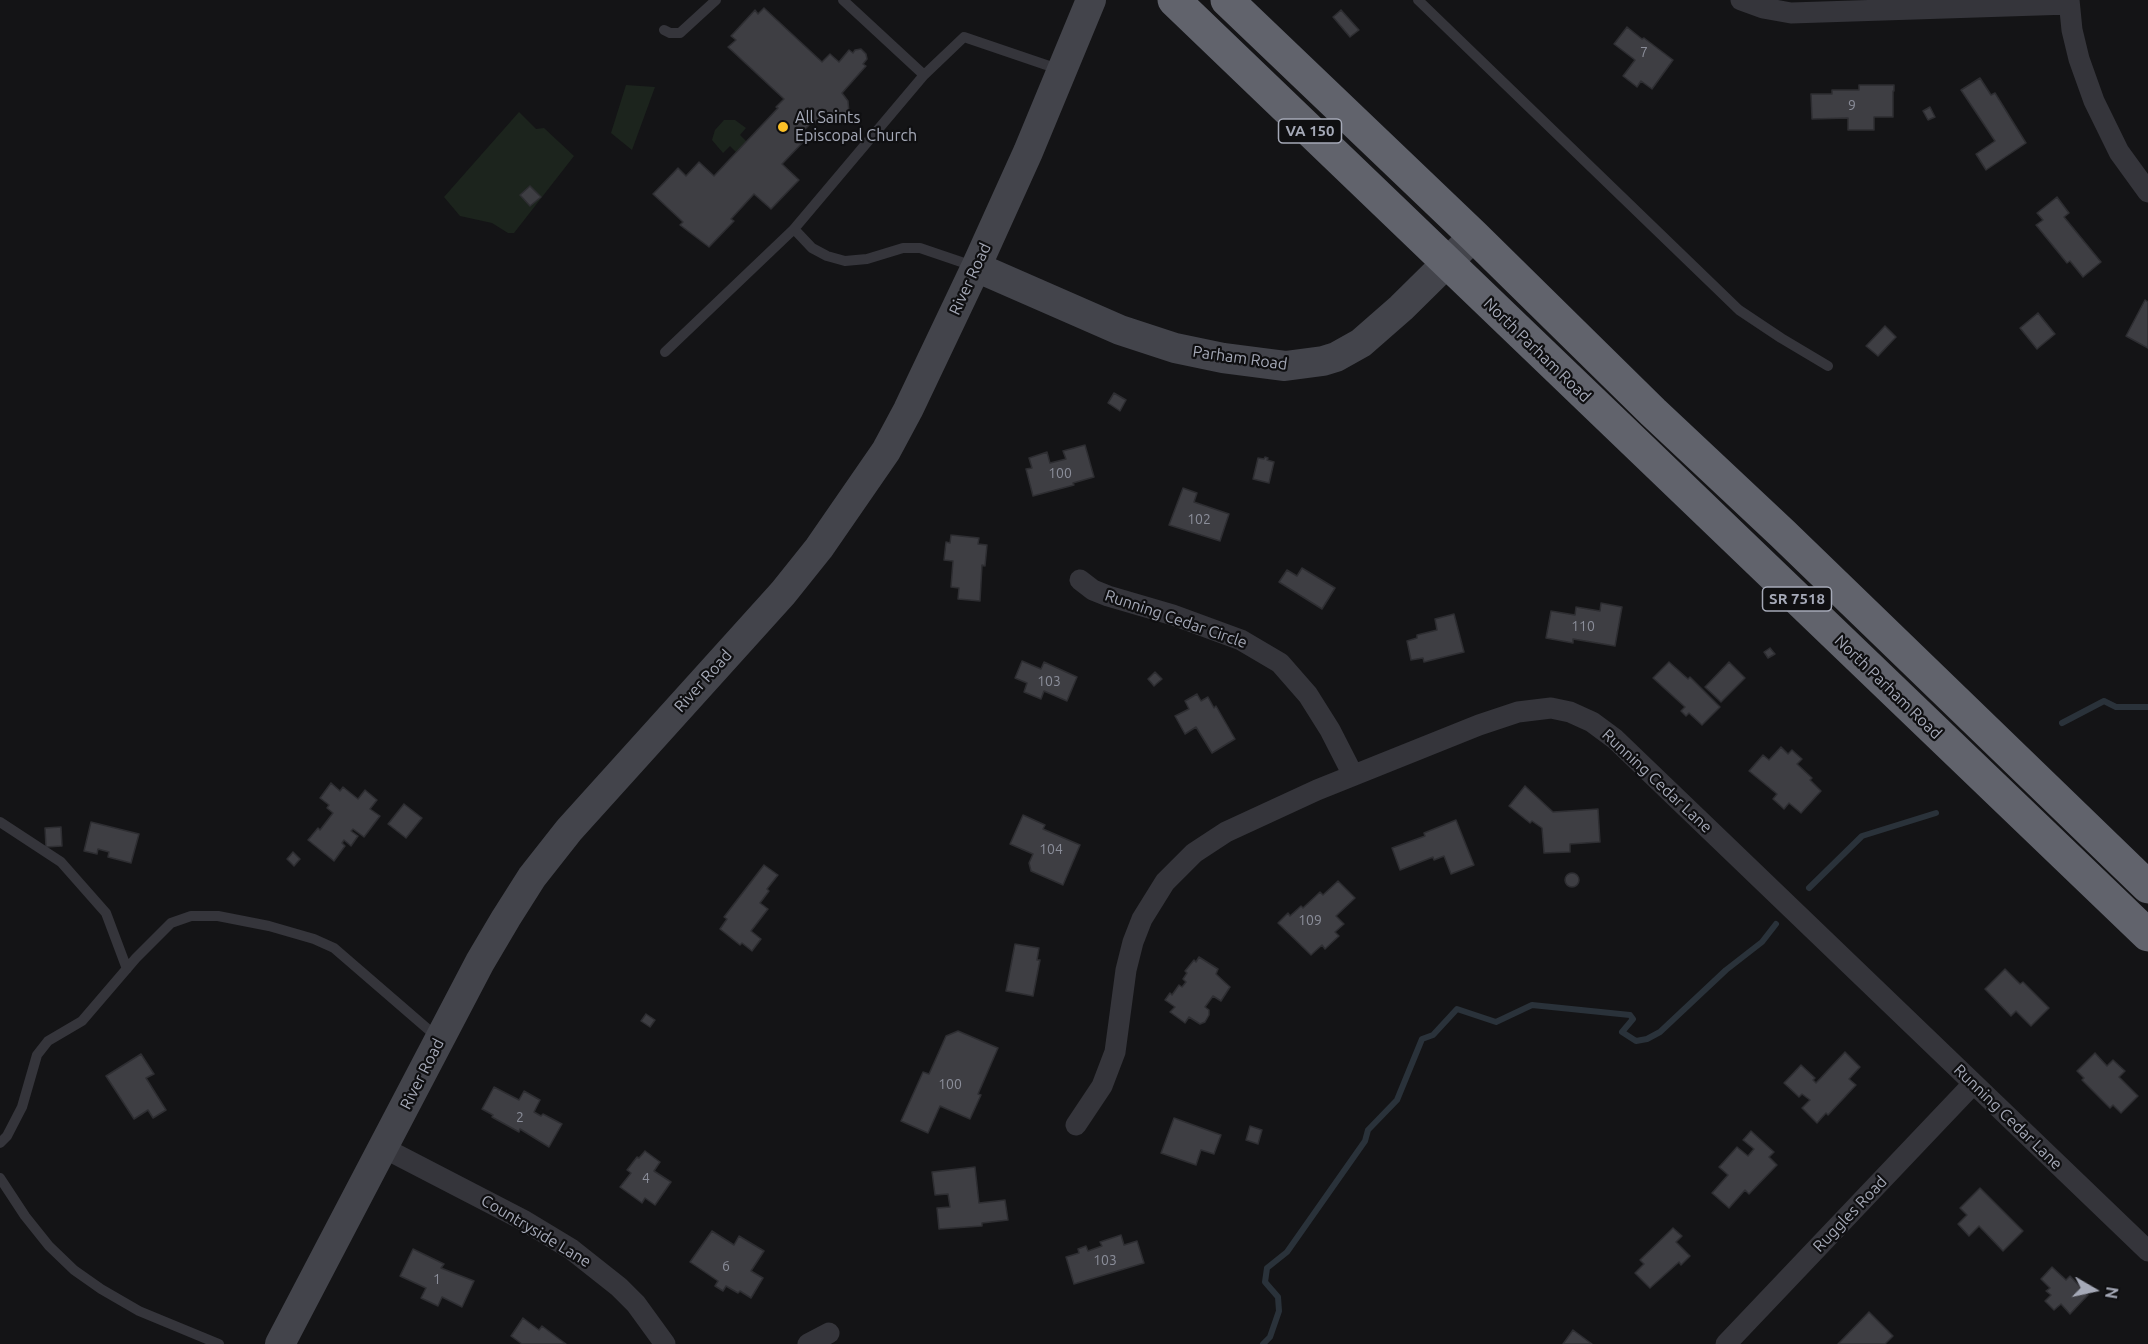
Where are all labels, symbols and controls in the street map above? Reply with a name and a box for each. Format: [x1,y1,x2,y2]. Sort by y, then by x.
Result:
house number: 7 [1640,44,1648,60]
house number: 9 [1848,97,1856,113]
place label: All Saints Episcopal Church [795,108,917,146]
road number: VA 150 [1278,119,1342,143]
marker: All Saints Episcopal Church [776,120,790,134]
street label: River Road [945,240,995,318]
street label: North Parham Road [1479,294,1595,406]
street label: Parham Road [1191,342,1289,374]
house number: 100 [1048,465,1072,481]
house number: 102 [1187,511,1211,527]
street label: Running Cedar Circle [1102,586,1250,652]
road number: SR 7518 [1762,587,1832,611]
house number: 110 [1571,618,1595,634]
street label: North Parham Road [1830,631,1946,743]
street label: River Road [670,646,736,716]
house number: 103 [1037,673,1061,689]
street label: Running Cedar Lane [1598,725,1716,837]
house number: 104 [1039,841,1063,857]
house number: 109 [1298,912,1322,928]
street label: River Road [396,1035,448,1113]
street label: Running Cedar Lane [1950,1060,2066,1174]
house number: 100 [938,1076,962,1092]
house number: 2 [516,1109,524,1125]
house number: 4 [642,1170,650,1186]
street label: Ruggles Road [1809,1172,1891,1256]
street label: Countryside Lane [478,1191,594,1271]
house number: 103 [1093,1252,1117,1268]
house number: 6 [722,1258,730,1274]
north arrow [2064,1260,2124,1320]
house number: 1 [433,1271,441,1287]
text: N [2102,1286,2122,1300]

